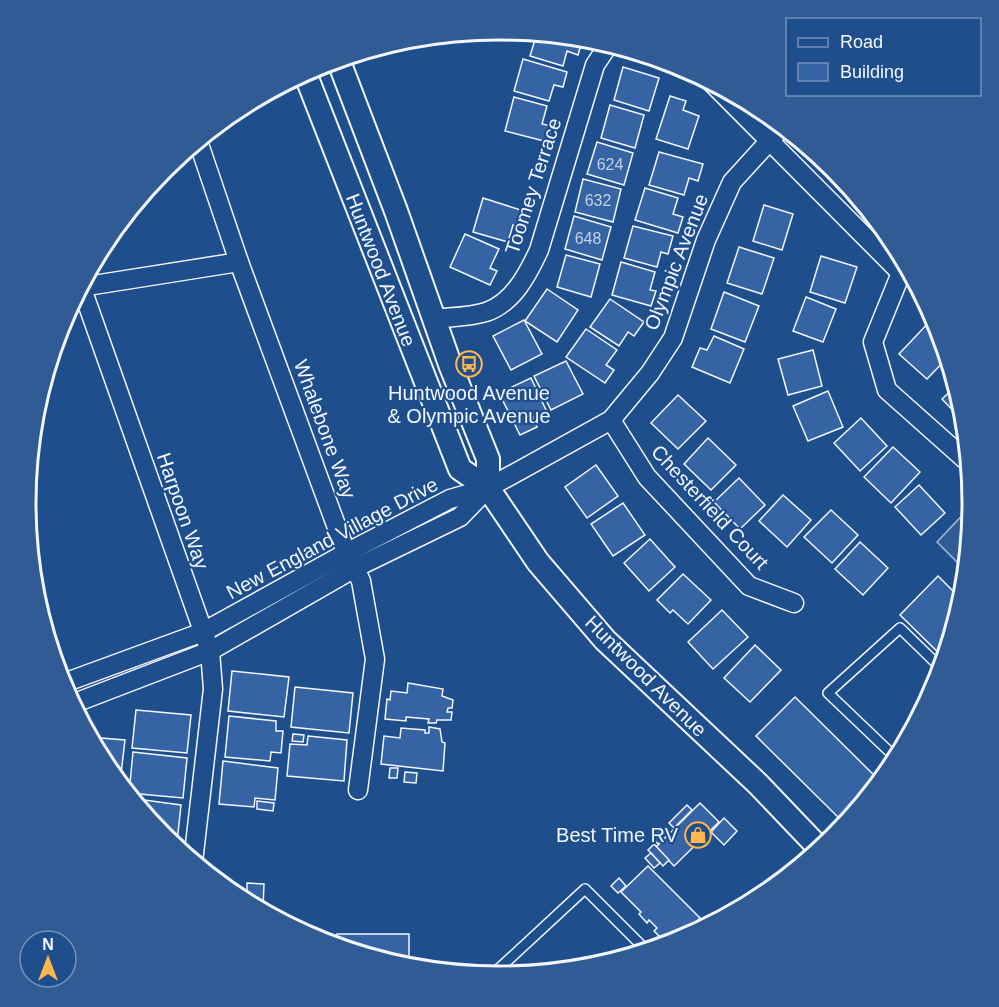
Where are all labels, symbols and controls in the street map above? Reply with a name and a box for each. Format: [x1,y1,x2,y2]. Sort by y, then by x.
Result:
legend [786,18,981,96]
text: Road [840,32,883,52]
text: Building [840,62,904,82]
street label: Toomey Terrace [501,115,565,257]
house number: 624 [597,156,623,173]
street label: Huntwood Avenue [342,190,420,350]
street label: Olympic Avenue [640,191,712,333]
house number: 632 [585,192,611,209]
house number: 648 [575,230,601,247]
bus stop icon: Huntwood Avenue & Olympic Avenue [454,349,484,379]
street label: Whalebone Way [290,357,360,501]
place label: Huntwood Avenue & Olympic Avenue [387,382,551,427]
street label: Chesterfield Court [647,441,773,574]
street label: Harpoon Way [153,450,213,572]
street label: New England Village Drive [222,473,442,603]
street label: Huntwood Avenue [581,611,711,741]
shop icon: Best Time RV [683,820,713,850]
place label: Best Time RV [556,824,679,846]
north arrow [18,929,78,989]
text: N [42,936,54,953]

